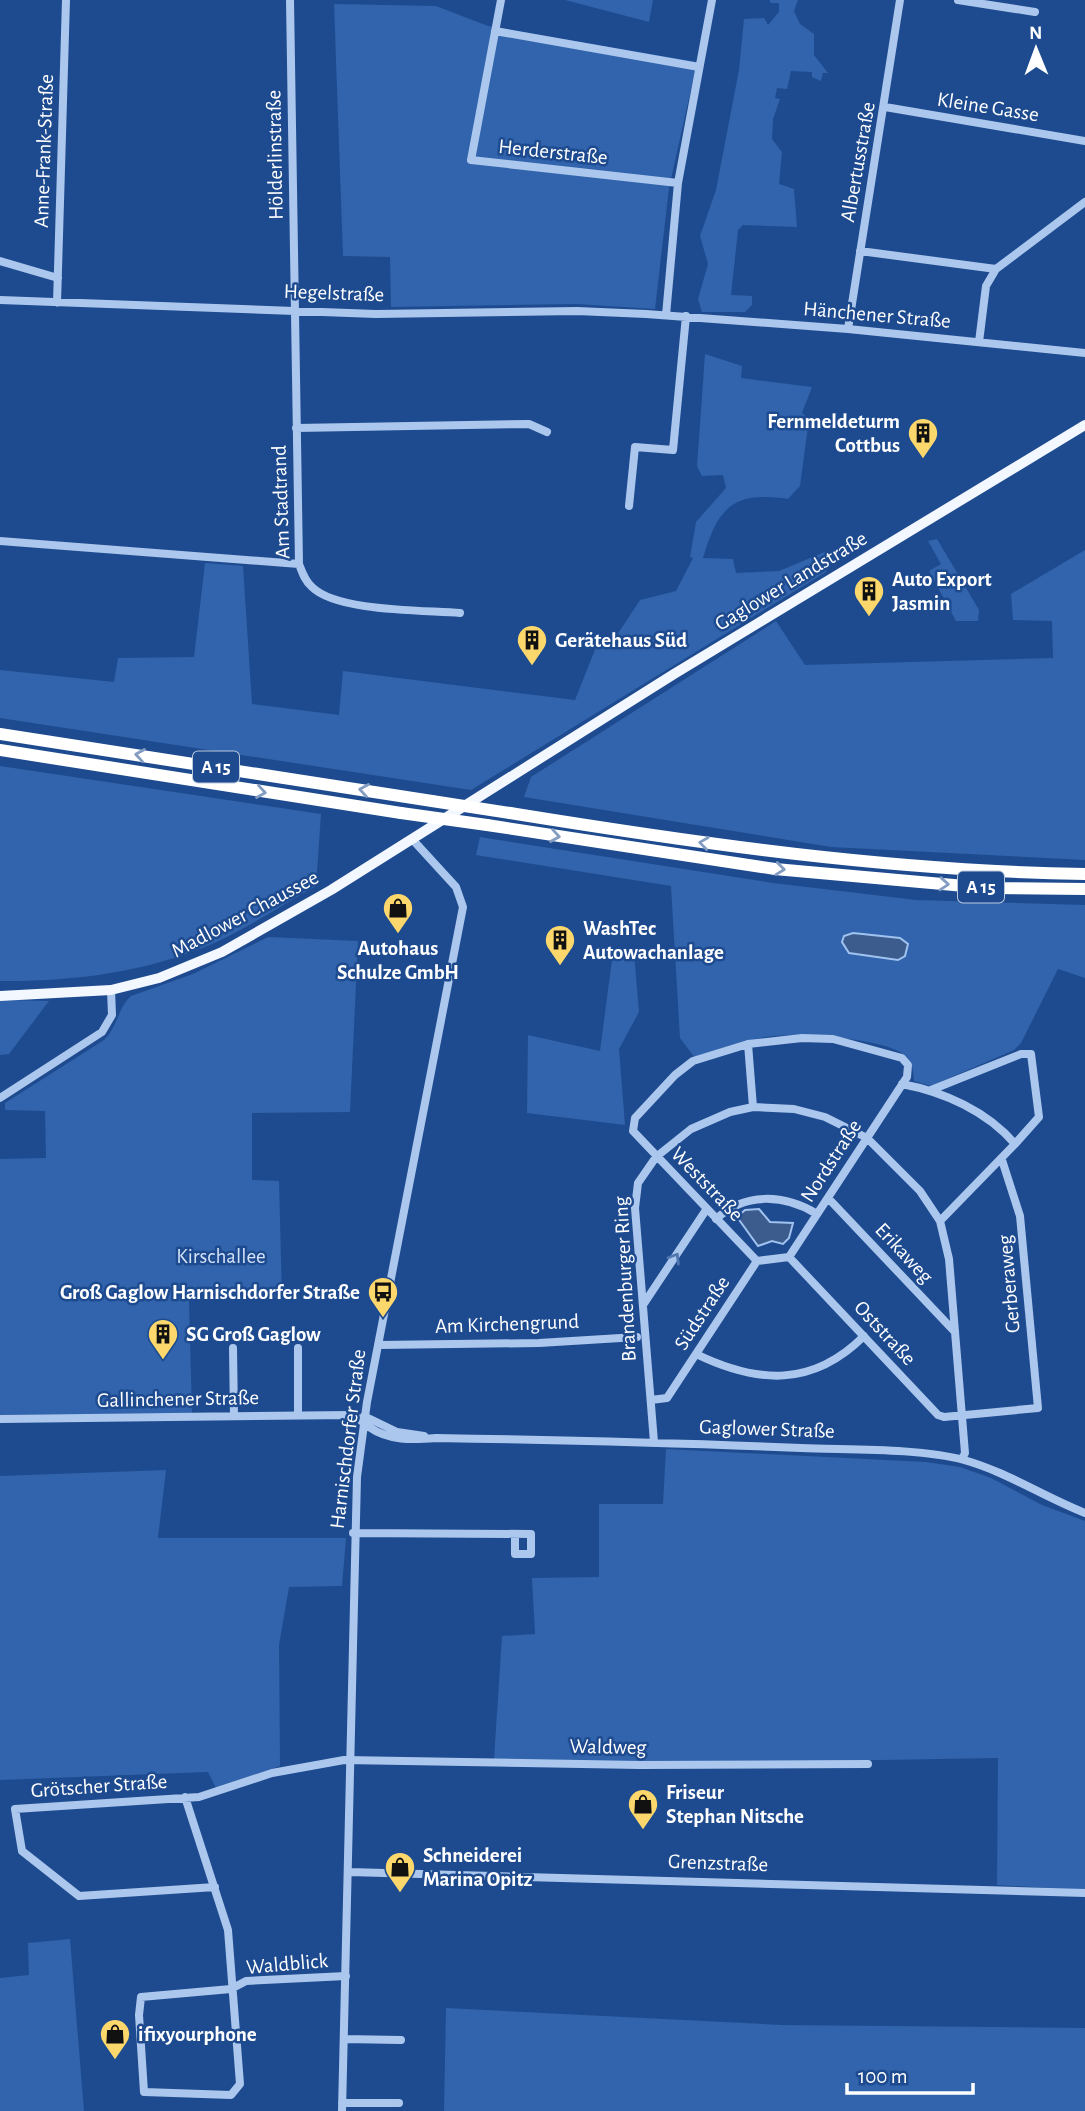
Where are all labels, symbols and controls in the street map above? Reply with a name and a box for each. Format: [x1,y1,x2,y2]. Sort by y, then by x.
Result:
north arrow [1001,14,1071,84]
text: N [1029,24,1043,43]
street label: Anne-Frank-Straße [31,74,57,228]
street label: Kleine Gasse [936,89,1040,125]
street label: Hölderlinstraße [263,90,287,220]
street label: Albertusstraße [837,100,879,224]
street label: Herderstraße [497,136,609,168]
street label: Hegelstraße [283,281,385,305]
street label: Hänchener Straße [802,298,952,332]
place label: Fernmeldeturm Cottbus [767,411,900,456]
building icon: Fernmeldeturm Cottbus [906,416,940,460]
street label: Am Stadtrand [269,445,293,559]
street label: Gaglower Landstraße [711,527,871,635]
place label: Auto Export Jasmin [892,569,992,614]
building icon: Auto Export Jasmin [852,574,886,618]
building icon: Gerätehaus Süd [515,623,549,667]
place label: Gerätehaus Süd [555,630,687,651]
one-way arrow [134,748,145,763]
road number: A 15 [193,752,239,782]
one-way arrow [359,783,370,798]
one-way arrow [255,784,267,799]
one-way arrow [549,828,561,843]
one-way arrow [698,836,710,851]
one-way arrow [774,862,786,877]
street label: Madlower Chaussee [168,866,322,962]
road number: A 15 [958,872,1004,902]
one-way arrow [939,876,950,891]
shop icon: Autohaus Schulze GmbH [381,891,415,935]
place label: WashTec Autowachanlage [583,918,724,963]
building icon: WashTec Autowachanlage [543,923,577,967]
place label: Autohaus Schulze GmbH [337,938,459,983]
street label: Nordstraße [797,1116,865,1206]
street label: Weststraße [667,1143,747,1225]
street label: Brandenburger Ring [610,1195,640,1362]
street label: Erikaweg [871,1219,937,1288]
street label: Gerberaweg [994,1233,1024,1334]
park label: Kirschallee [176,1246,266,1267]
one-way arrow [666,1253,679,1266]
street label: Südstraße [670,1272,734,1354]
bus stop icon: Groß Gaglow Harnischdorfer Straße [366,1275,400,1319]
place label: Groß Gaglow Harnischdorfer Straße [60,1282,360,1303]
street label: Oststraße [850,1297,920,1369]
street label: Am Kirchengrund [435,1311,580,1337]
building icon: SG Groß Gaglow [146,1317,180,1361]
place label: SG Groß Gaglow [186,1324,321,1345]
street label: Harnischdorfer Straße [327,1348,369,1530]
street label: Gallinchener Straße [97,1387,259,1411]
street label: Gaglower Straße [699,1416,835,1442]
street label: Waldweg [569,1736,647,1758]
street label: Grötscher Straße [30,1771,168,1801]
place label: Friseur Stephan Nitsche [666,1782,804,1827]
shop icon: Friseur Stephan Nitsche [626,1787,660,1831]
place label: Schneiderei Marina Opitz [423,1845,533,1890]
shop icon: Schneiderei Marina Opitz [383,1850,417,1894]
street label: Grenzstraße [668,1851,768,1875]
street label: Waldblick [245,1950,329,1978]
shop icon: ifixyourphone [98,2017,132,2061]
place label: ifixyourphone [138,2024,257,2045]
scale bar [847,2052,973,2096]
text: 100 m [858,2066,908,2087]

